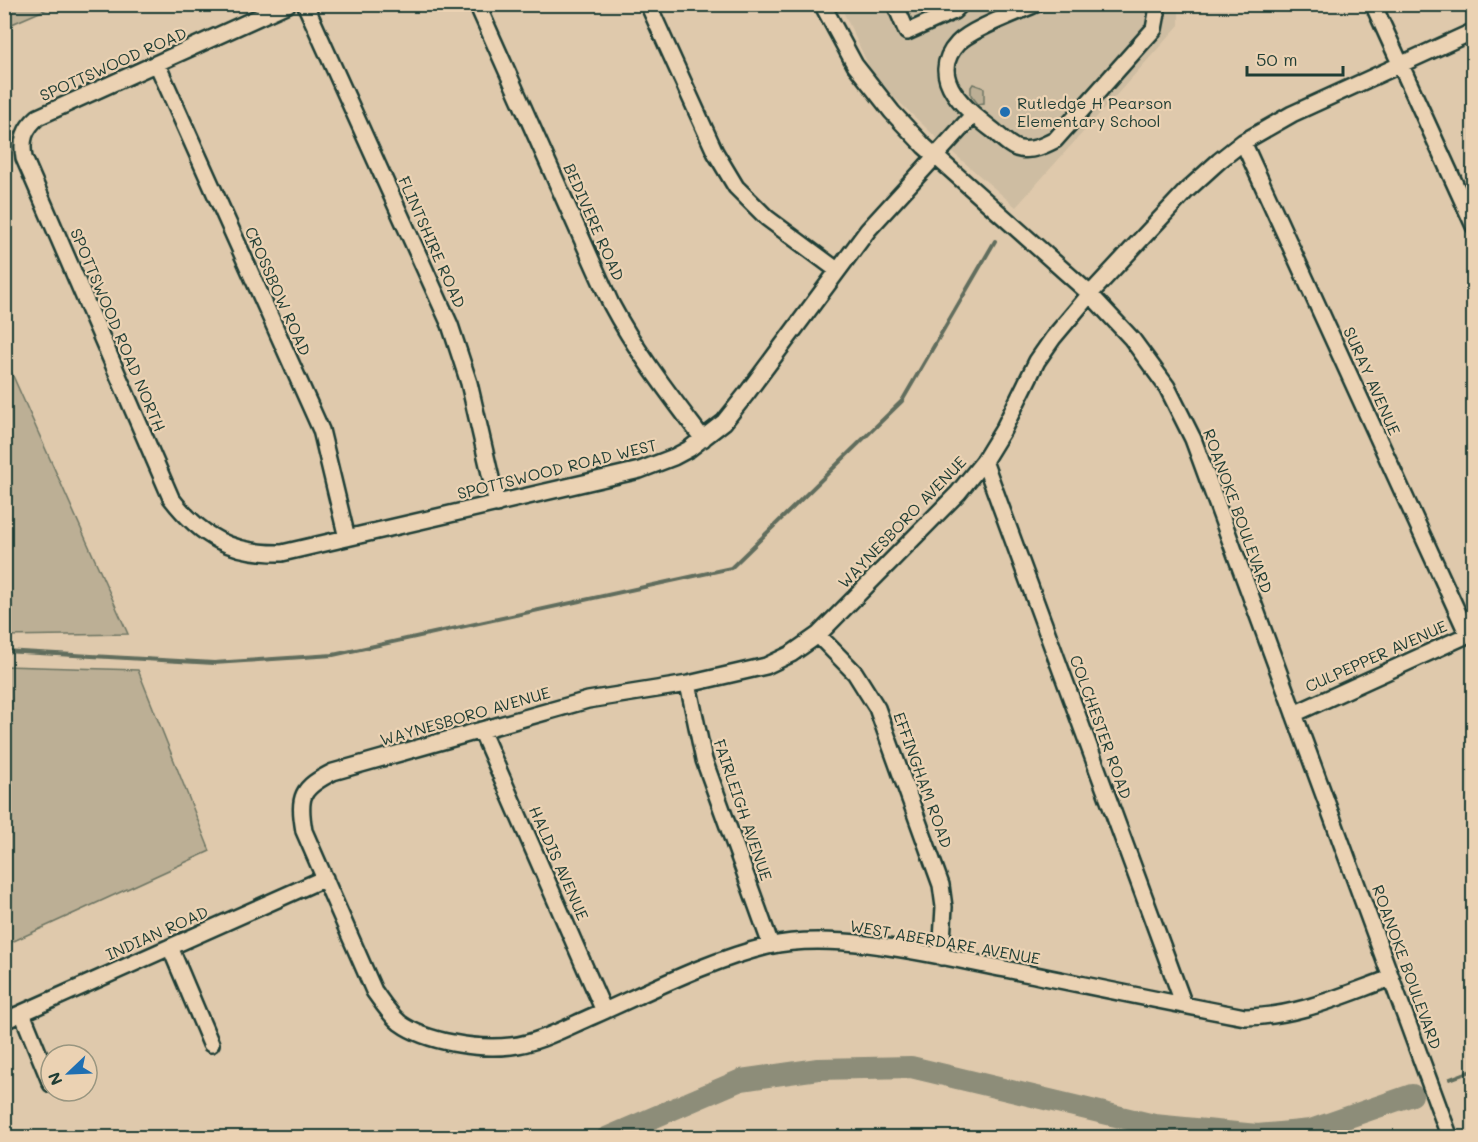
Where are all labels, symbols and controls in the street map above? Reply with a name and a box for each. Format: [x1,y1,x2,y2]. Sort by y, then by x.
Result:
street label: SPOTTSWOOD ROAD [36,22,190,105]
scale bar [1247,39,1343,77]
text: 50 m [1256,47,1298,71]
place label: Rutledge H Pearson Elementary School [1017,92,1172,131]
marker: Rutledge H Pearson Elementary School [998,105,1012,119]
street label: BEDIVERE ROAD [559,160,630,284]
street label: FLINTSHIRE ROAD [394,173,471,311]
street label: CROSSBOW ROAD [241,223,316,359]
street label: SPOTTSWOOD ROAD NORTH [66,225,171,435]
street label: SURAY AVENUE [1339,323,1406,438]
street label: ROANOKE BOULEVARD [1199,426,1278,596]
street label: SPOTTSWOOD ROAD WEST [455,434,659,504]
street label: WAYNESBORO AVENUE [833,451,970,592]
street label: CULPEPPER AVENUE [1301,615,1450,696]
street label: COLCHESTER ROAD [1066,652,1137,802]
street label: WAYNESBORO AVENUE [377,681,552,750]
street label: EFFINGHAM ROAD [889,709,958,851]
street label: FAIRLEIGH AVENUE [709,736,778,883]
street label: HALDIS AVENUE [525,802,594,923]
street label: ROANOKE BOULEVARD [1368,882,1447,1052]
street label: INDIAN ROAD [102,901,211,964]
street label: WEST ABERDARE AVENUE [848,914,1042,969]
north arrow [39,1043,99,1103]
text: N [43,1069,67,1089]

